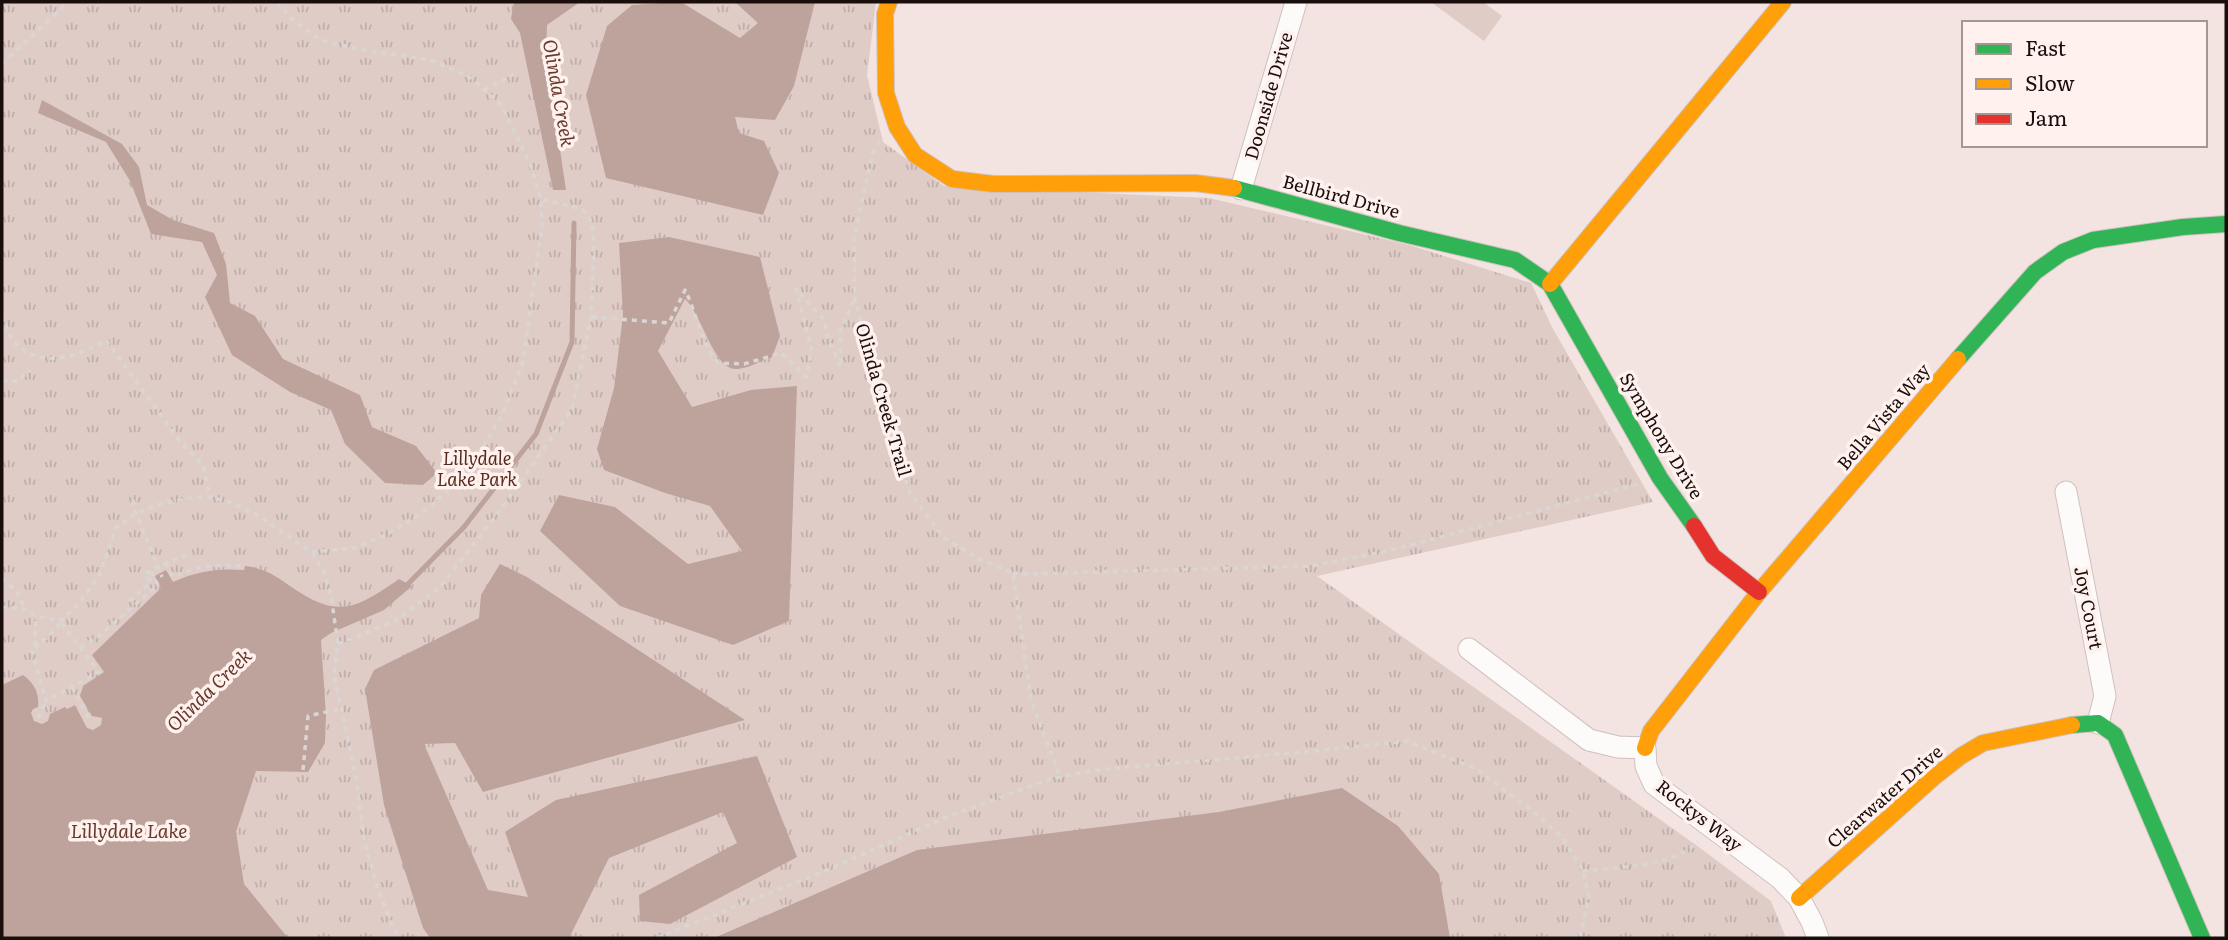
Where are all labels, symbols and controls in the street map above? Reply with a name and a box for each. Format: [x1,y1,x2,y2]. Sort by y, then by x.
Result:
legend [1962,21,2207,147]
street label: Doonside Drive [1236,29,1299,163]
text: Fast [2025,31,2066,62]
water label: Olinda Creek [537,37,583,149]
text: Slow [2025,66,2075,97]
text: Jam [2025,101,2067,132]
street label: Bellbird Drive [1280,167,1403,224]
street label: Olinda Creek Trail [850,320,919,480]
street label: Bella Vista Way [1830,356,1936,475]
street label: Symphony Drive [1614,367,1711,504]
park label: Lillydale Lake Park [437,444,517,492]
street label: Joy Court [2068,564,2111,652]
water label: Olinda Creek [159,641,258,737]
street label: Clearwater Drive [1820,738,1948,854]
street label: Rockys Way [1651,773,1749,858]
water label: Lillydale Lake [71,816,187,844]

